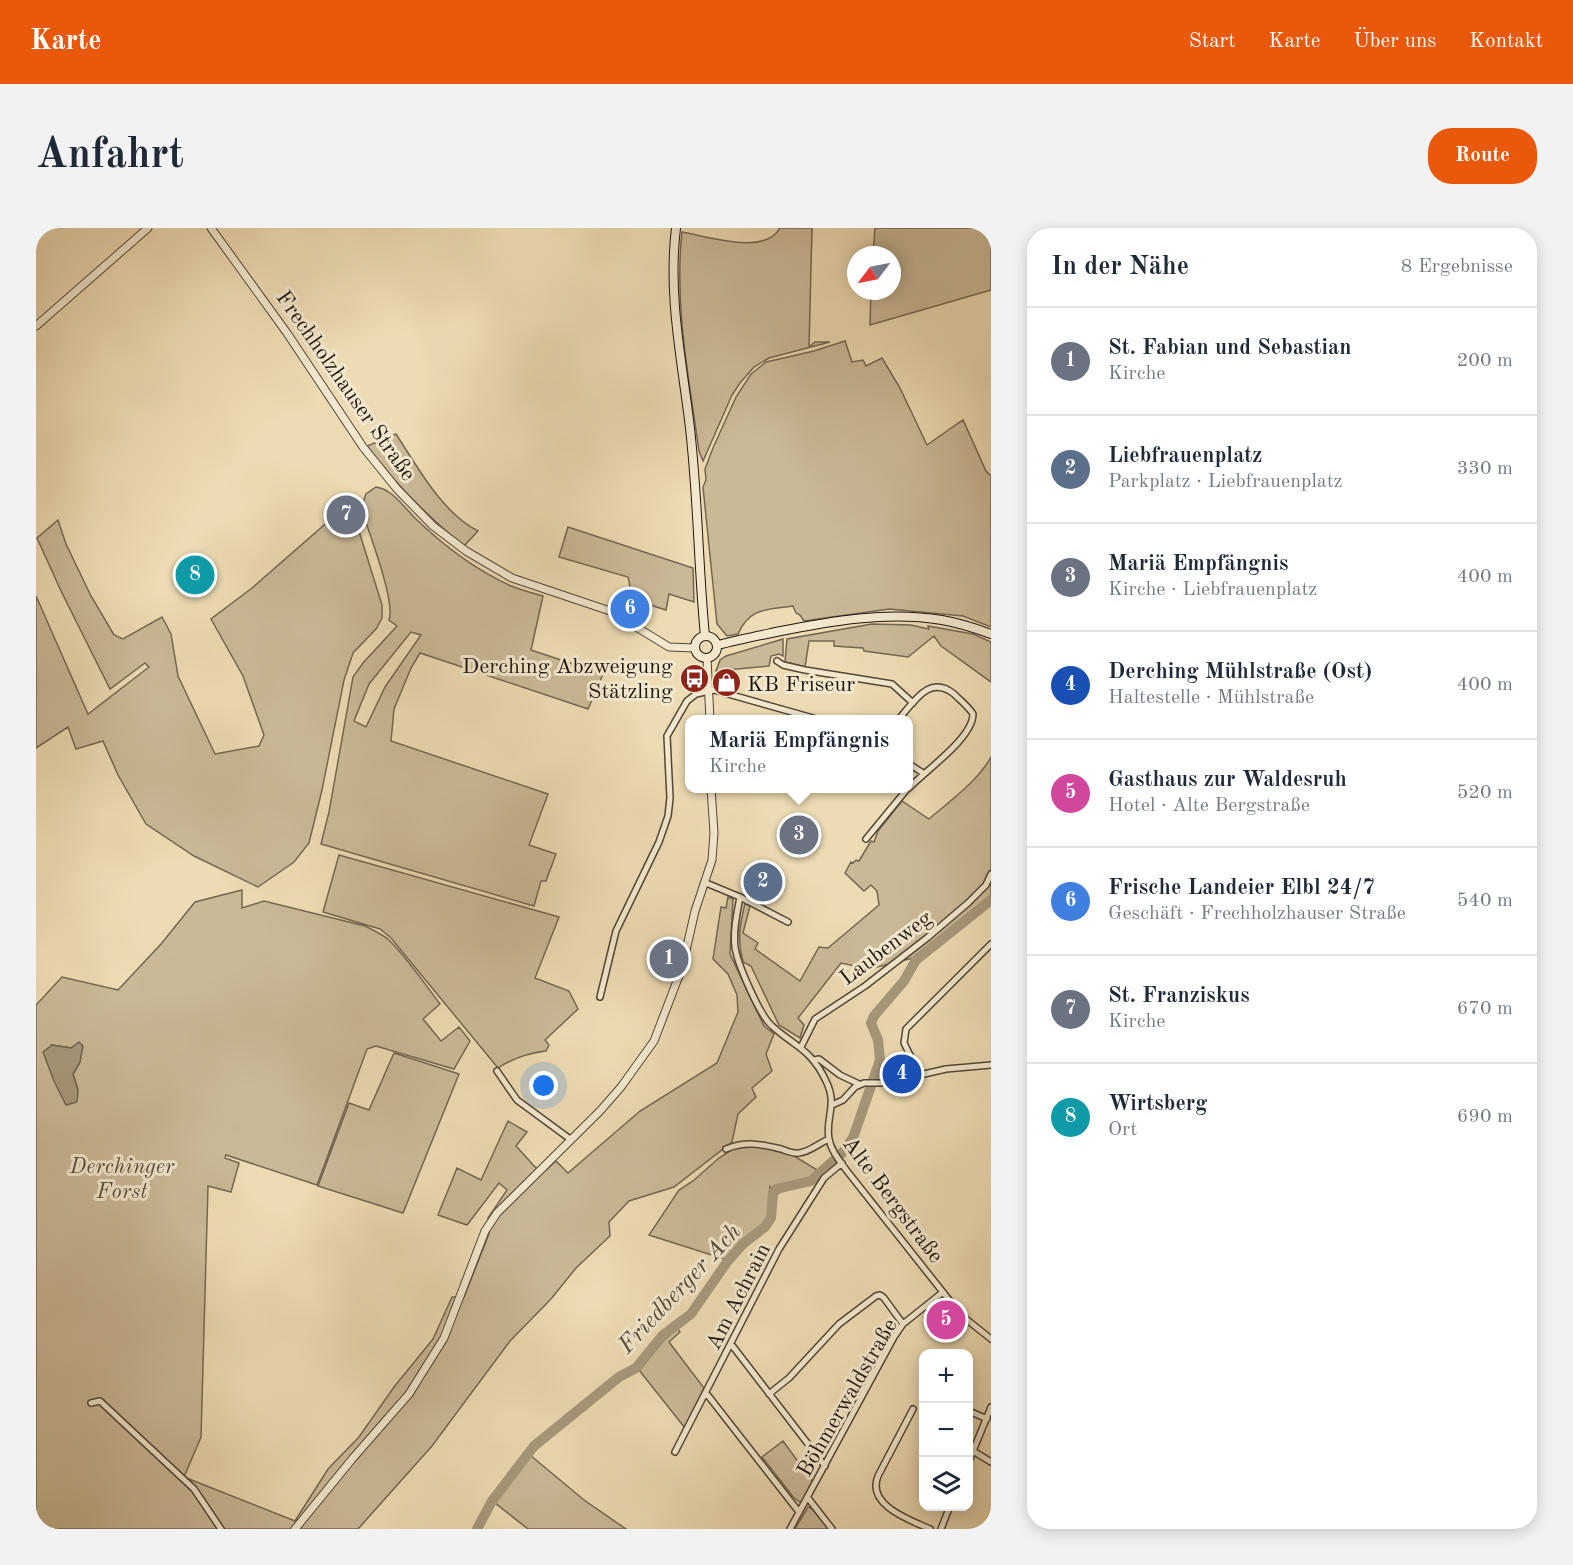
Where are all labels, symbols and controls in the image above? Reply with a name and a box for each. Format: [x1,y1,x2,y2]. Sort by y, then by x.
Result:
text: Karte [30,28,101,56]
text: Start [1189,31,1236,52]
text: Karte [1269,31,1320,52]
text: Über uns [1353,31,1436,52]
text: Kontakt [1469,31,1543,52]
button: Route [1428,128,1537,184]
text: Anfahrt [36,135,184,177]
north arrow [847,246,901,300]
text: In der Nähe [1051,254,1189,280]
text: 8 Ergebnisse [1401,257,1513,277]
street label: Frechholzhauser Straße [271,287,419,485]
text: St. Fabian und Sebastian [1108,337,1351,359]
text: 1 [1065,351,1076,371]
text: 200 m [1457,351,1513,371]
text: Kirche [1108,364,1166,384]
text: Liebfrauenplatz [1108,445,1262,467]
text: 2 [1065,459,1076,479]
text: 330 m [1457,459,1513,479]
text: Parkplatz · Liebfrauenplatz [1108,472,1342,492]
pin: 7 [326,492,366,538]
pin: 8 [176,552,214,598]
text: Mariä Empfängnis [1108,553,1288,575]
text: 3 [1065,567,1076,587]
text: 400 m [1457,567,1513,587]
text: Kirche · Liebfrauenplatz [1108,580,1317,600]
pin: 6 [610,586,650,632]
place label: Derching Abzweigung Stätzling [462,656,673,703]
text: Derching Mühlstraße (Ost) [1108,661,1372,683]
bus stop icon: Derching Abzweigung Stätzling [678,662,710,694]
shop icon: KB Friseur [710,667,742,699]
place label: KB Friseur [747,674,855,696]
text: 4 [1065,675,1076,695]
text: 400 m [1457,675,1513,695]
text: Haltestelle · Mühlstraße [1108,688,1314,708]
popup [685,715,913,793]
text: Mariä Empfängnis [709,730,889,752]
text: Kirche [709,757,766,777]
text: Gasthaus zur Waldesruh [1108,769,1347,791]
text: 5 [1065,783,1076,803]
text: 520 m [1457,783,1513,803]
text: Hotel · Alte Bergstraße [1108,796,1310,816]
pin: 3 [780,812,819,858]
pin: 2 [744,860,782,904]
text: Frische Landeier Elbl 24/7 [1108,877,1375,899]
text: 6 [1065,891,1076,911]
text: 540 m [1457,891,1513,911]
text: Geschäft · Frechholzhauser Straße [1108,904,1406,924]
street label: Laubenweg [836,907,936,990]
pin: 1 [650,936,688,982]
text: St. Franziskus [1108,985,1250,1007]
text: 7 [1065,999,1076,1019]
text: 670 m [1457,999,1513,1019]
text: Kirche [1108,1012,1166,1032]
pin: 4 [882,1052,922,1096]
your location [529,1071,558,1100]
text: Wirtsberg [1108,1093,1208,1115]
text: 8 [1065,1107,1076,1127]
text: 690 m [1457,1107,1513,1127]
text: Ort [1108,1120,1137,1140]
street label: Alte Bergstraße [838,1133,947,1267]
park label: Derchinger Forst [69,1156,175,1203]
water label: Friedberger Ach [614,1220,746,1359]
street label: Am Achrain [703,1240,775,1354]
pin: 5 [926,1298,966,1342]
street label: Böhmerwaldstraße [794,1315,902,1481]
map controls [919,1349,973,1511]
button: + [919,1349,973,1403]
button: − [919,1403,973,1457]
button: layers [919,1457,973,1511]

